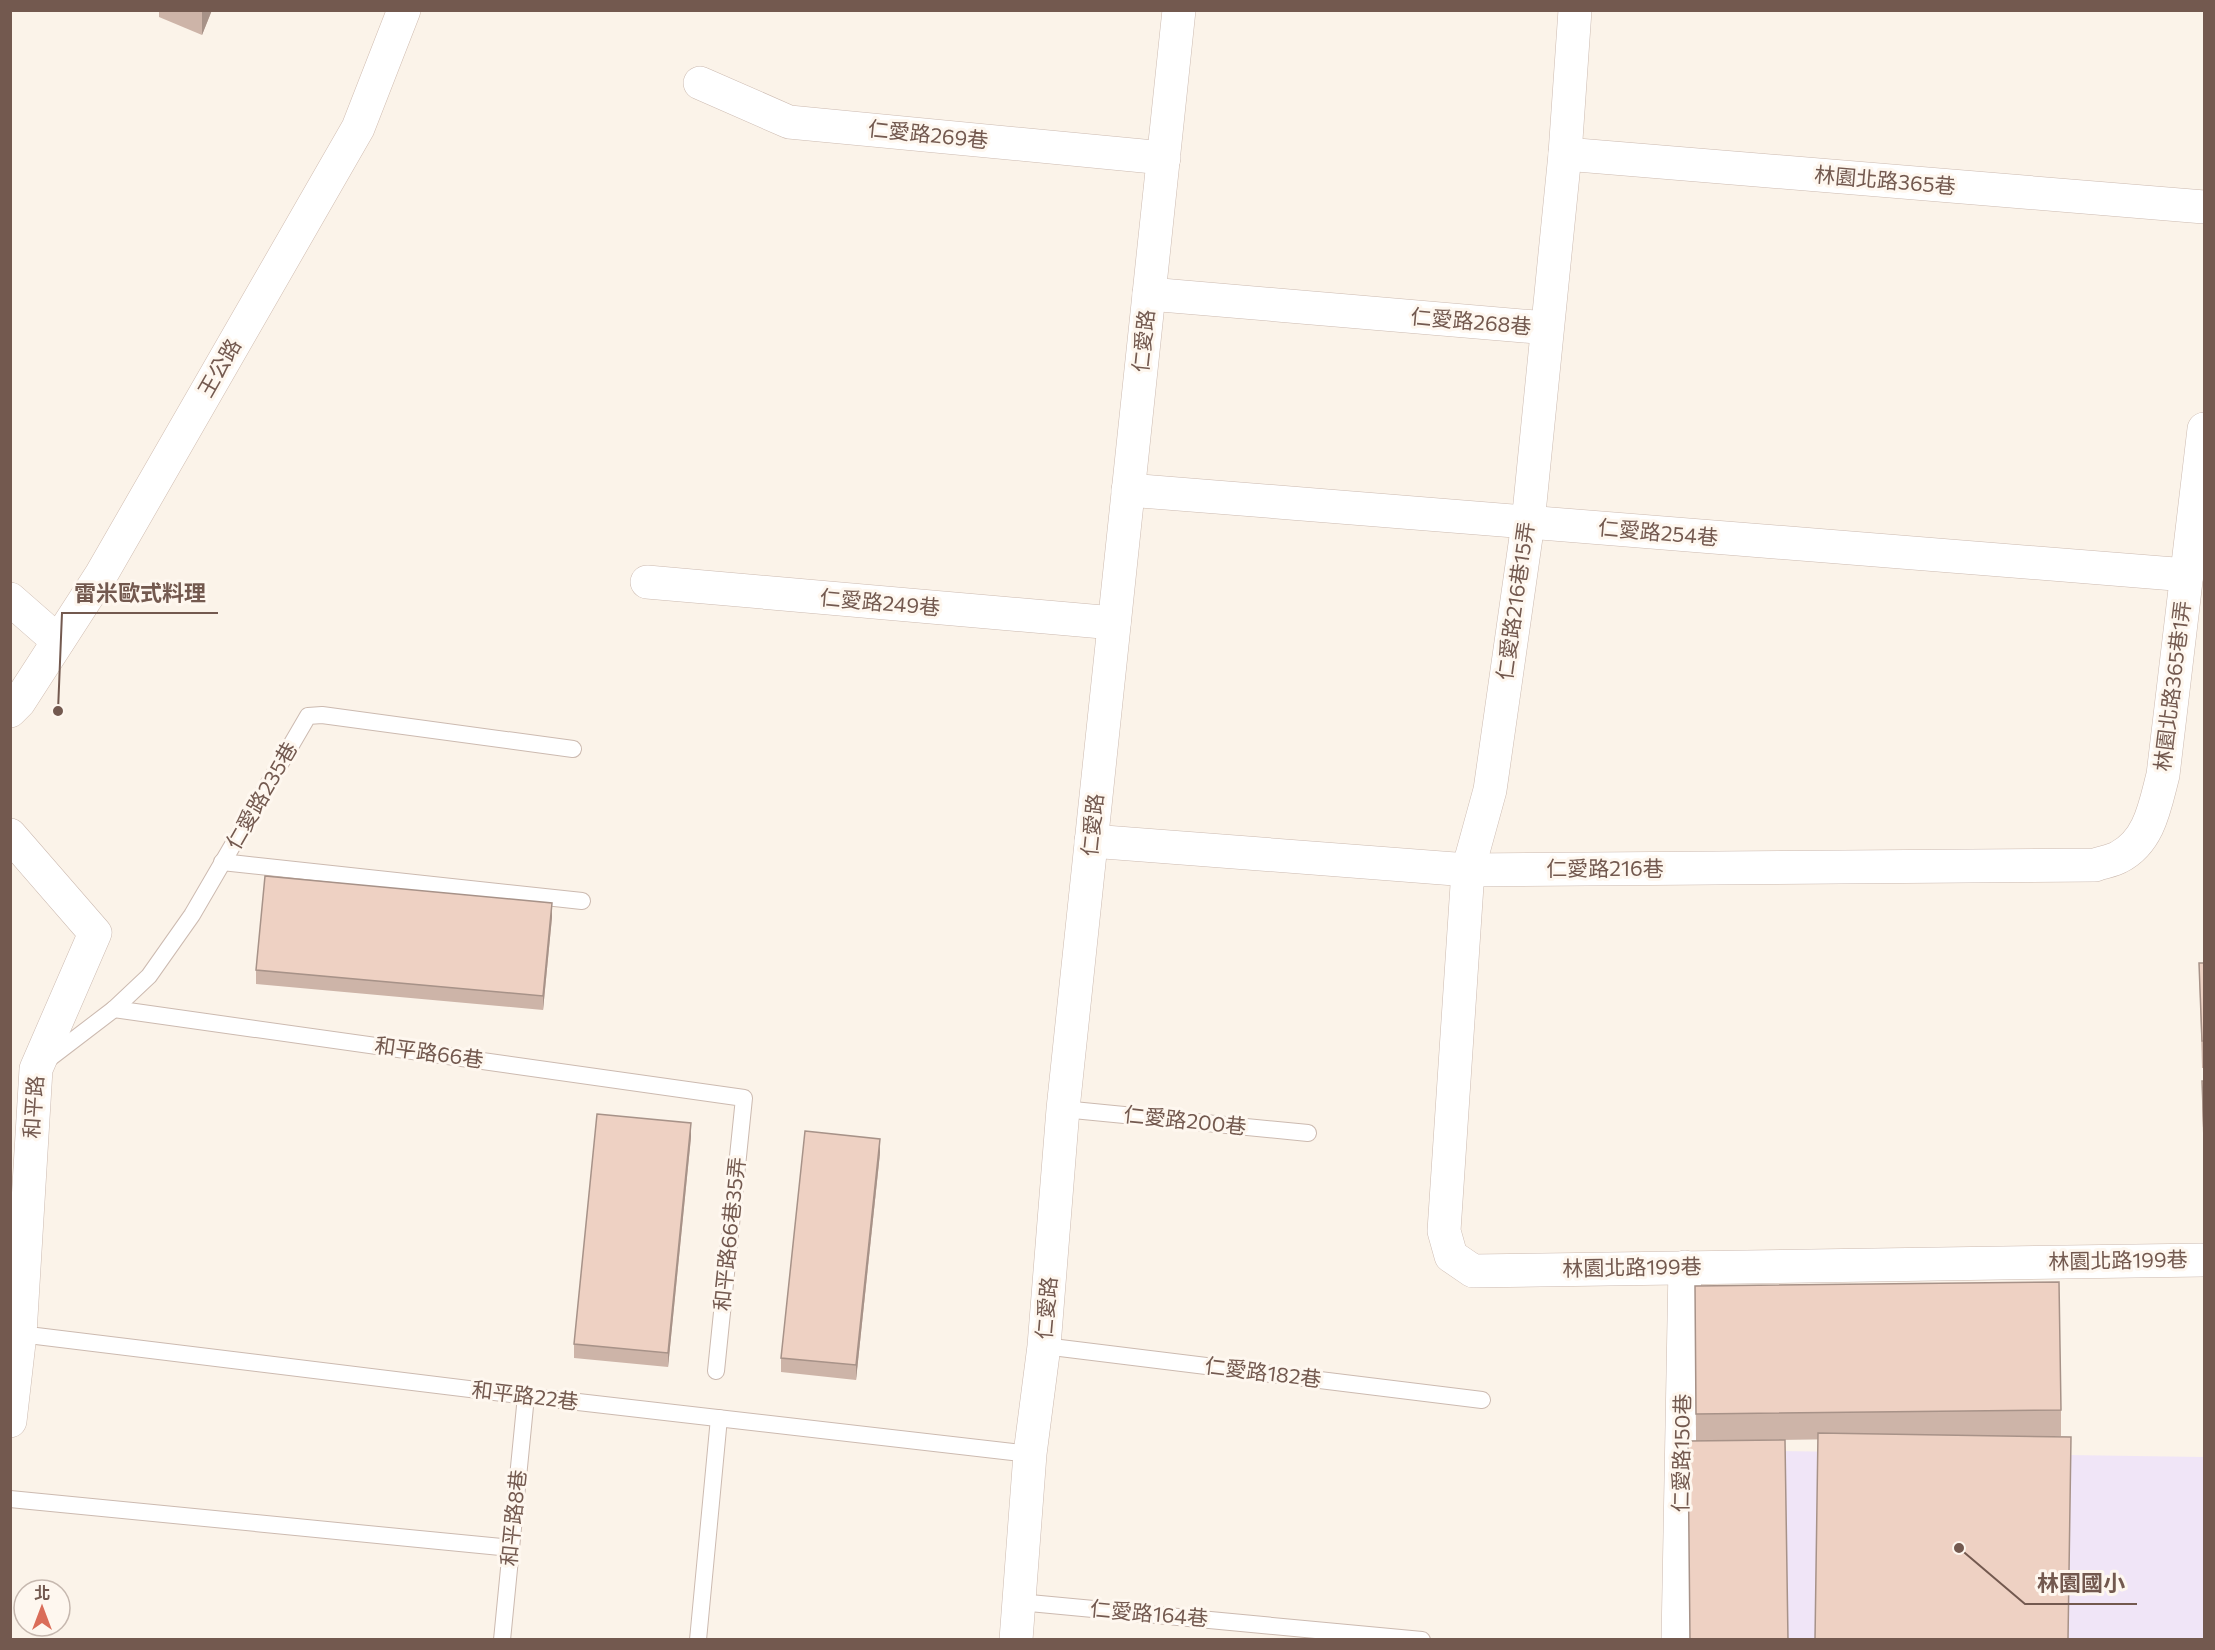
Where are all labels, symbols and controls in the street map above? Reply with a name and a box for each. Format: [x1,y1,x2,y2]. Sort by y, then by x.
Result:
street label: 仁愛路269巷 [867,115,990,152]
street label: 林園北路365巷 [1813,161,1957,198]
street label: 仁愛路268巷 [1410,303,1533,338]
street label: 仁愛路 [1127,308,1158,373]
street label: 王公路 [192,334,245,401]
street label: 仁愛路254巷 [1597,514,1719,549]
street label: 仁愛路216巷15弄 [1491,520,1538,681]
callout: 雷米歐式料理 [62,573,218,613]
text: 雷米歐式料理 [74,579,206,606]
street label: 仁愛路249巷 [819,584,941,619]
street label: 林園北路365巷1弄 [2149,599,2194,773]
street label: 仁愛路235巷 [220,737,301,853]
street label: 仁愛路 [1076,792,1107,857]
street label: 仁愛路216巷 [1546,855,1664,880]
street label: 和平路66巷 [373,1032,485,1072]
street label: 和平路 [18,1075,47,1139]
street label: 仁愛路200巷 [1123,1101,1248,1138]
street label: 和平路66巷35弄 [708,1156,749,1312]
street label: 林園北路199巷 [2048,1246,2188,1273]
street label: 林園北路199巷 [1562,1253,1702,1280]
street label: 仁愛路 [1030,1275,1061,1340]
street label: 仁愛路182巷 [1203,1352,1323,1391]
street label: 和平路22巷 [470,1376,580,1413]
street label: 仁愛路150巷 [1667,1393,1694,1513]
street label: 和平路8巷 [495,1468,530,1567]
callout: 林園國小 [2025,1564,2137,1604]
text: 林園國小 [2037,1569,2125,1596]
north arrow [12,1578,72,1638]
text: 北 [34,1583,50,1602]
street label: 仁愛路164巷 [1089,1595,1209,1630]

